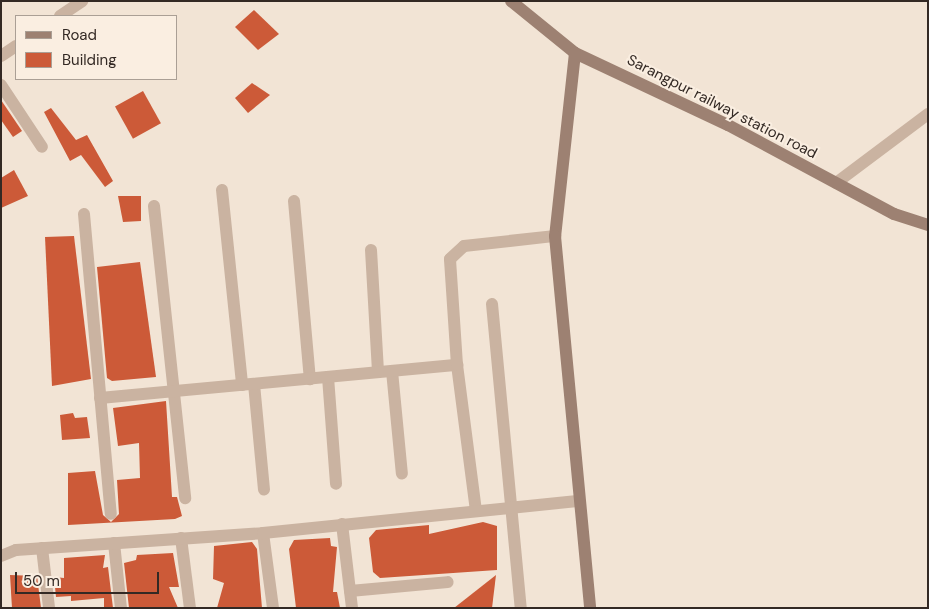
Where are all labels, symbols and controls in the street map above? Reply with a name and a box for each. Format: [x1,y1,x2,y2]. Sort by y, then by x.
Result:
legend [15,15,178,80]
text: Road [62,25,97,45]
text: Building [62,50,117,70]
street label: Sarangpur railway station road [624,51,820,163]
scale bar [18,562,161,594]
text: 50 m [23,571,60,591]

